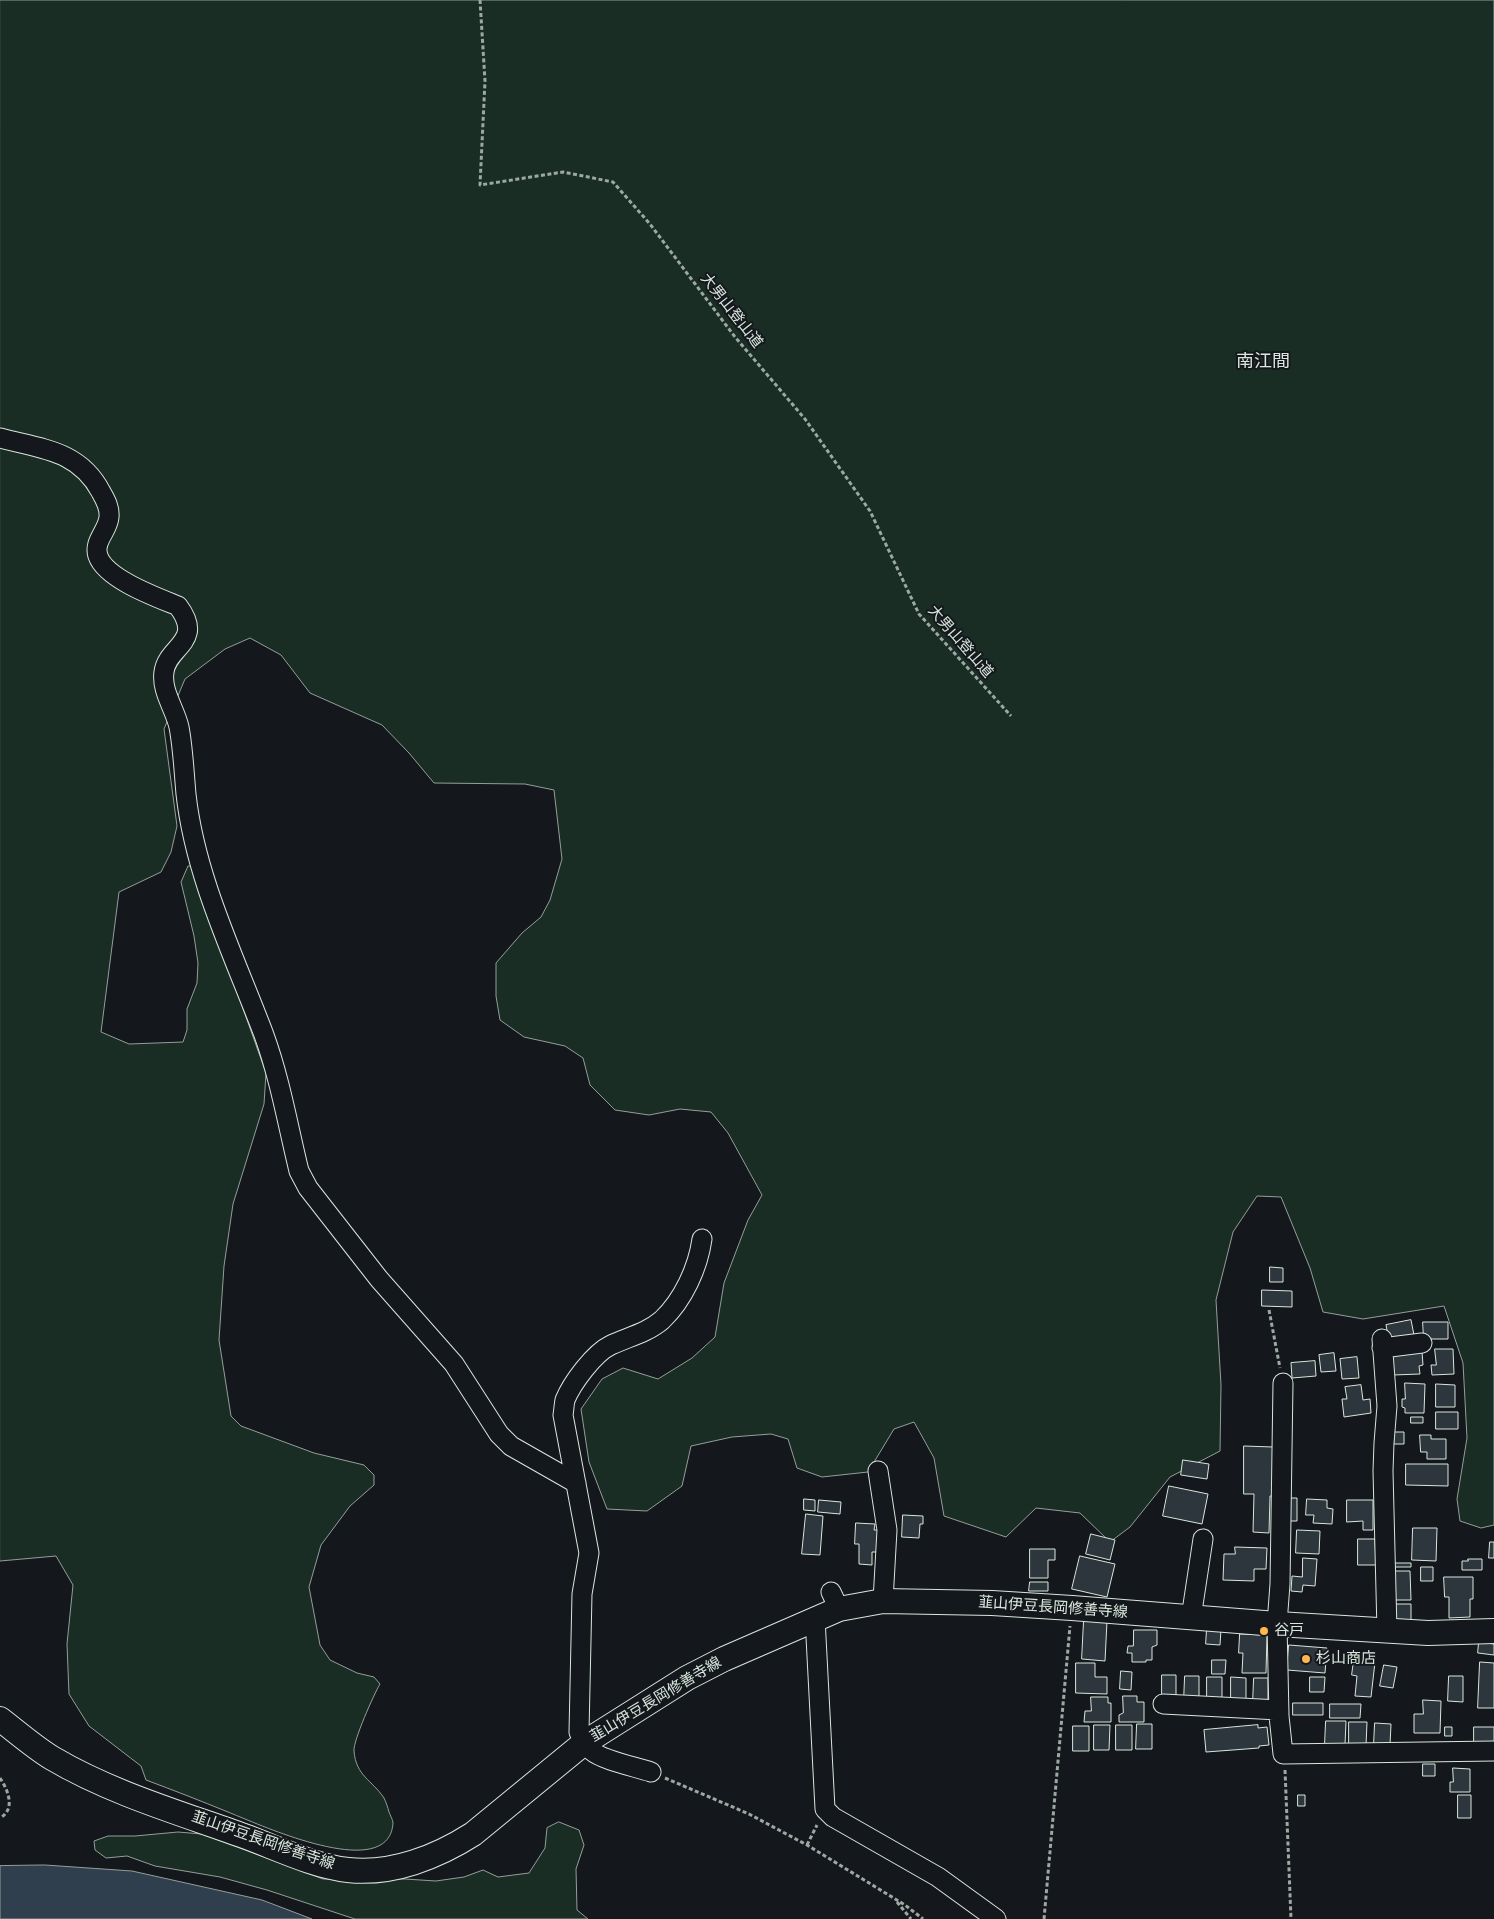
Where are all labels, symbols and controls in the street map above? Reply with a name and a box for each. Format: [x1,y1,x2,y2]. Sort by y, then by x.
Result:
street label: 大男山登山道 [696,270,766,352]
district label: 南江間 [1236,351,1290,373]
street label: 大男山登山道 [924,602,996,682]
street label: 韮山伊豆長岡修善寺線 [978,1594,1128,1622]
place label: 谷戸 [1274,1622,1304,1640]
marker: 谷戸 [1258,1625,1270,1637]
place label: 杉山商店 [1316,1650,1376,1668]
marker: 杉山商店 [1300,1653,1312,1665]
street label: 韮山伊豆長岡修善寺線 [587,1654,725,1746]
street label: 韮山伊豆長岡修善寺線 [189,1808,337,1874]

